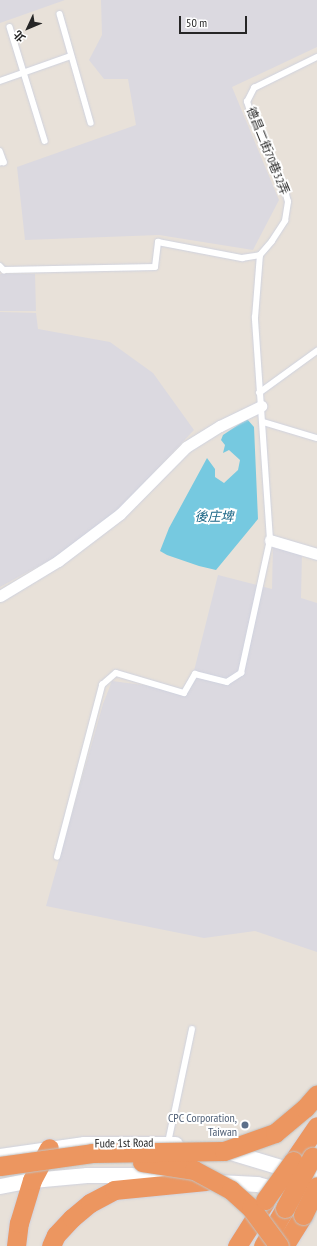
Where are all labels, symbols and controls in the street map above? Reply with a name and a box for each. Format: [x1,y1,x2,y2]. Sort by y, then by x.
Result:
north arrow [8,8,48,48]
scale bar [181,8,249,34]
text: 50 m [186,15,207,30]
text: 北 [11,28,28,45]
street label: 德昌二街70巷32弄 [244,105,292,197]
water label: 後庄埤 [195,509,233,525]
place label: CPC Corporation, Taiwan [167,1111,237,1139]
marker: CPC Corporation, Taiwan [240,1120,250,1130]
street label: Fude 1st Road [95,1135,153,1151]

